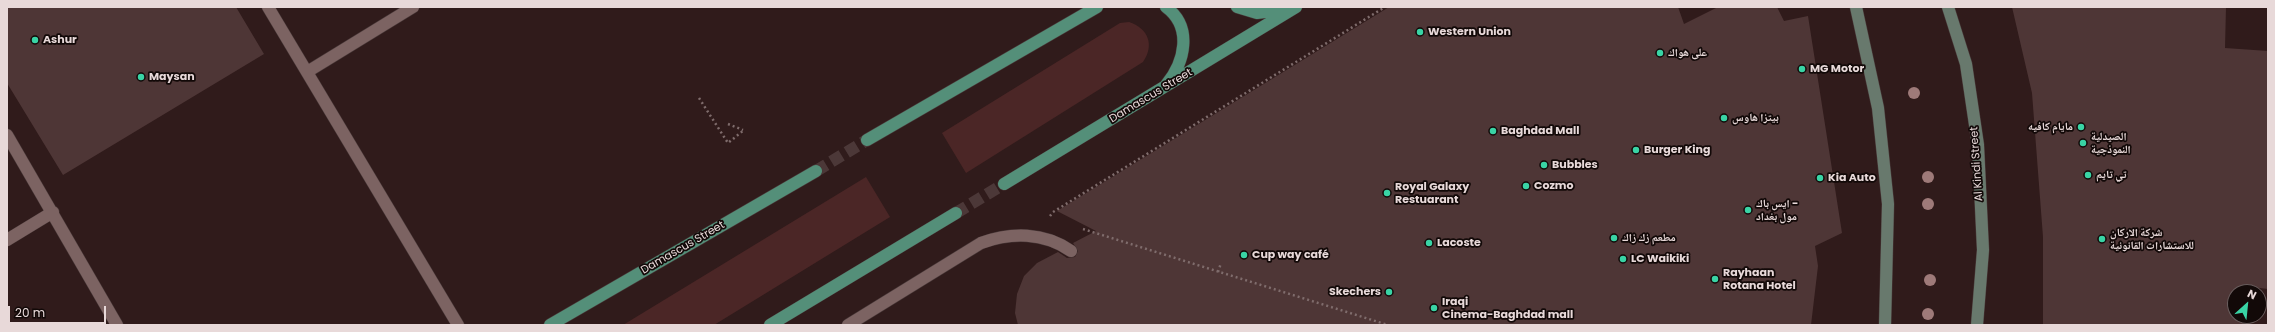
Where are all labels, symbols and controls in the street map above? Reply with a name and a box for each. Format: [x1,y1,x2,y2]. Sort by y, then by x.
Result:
place label: Western Union [1428,25,1511,39]
marker: Western Union [1415,27,1425,37]
place label: Ashur [43,33,77,47]
marker: Ashur [30,35,40,45]
place label: على هواك [1668,46,1707,60]
marker: على هواك [1655,48,1665,58]
place label: MG Motor [1810,62,1864,76]
marker: MG Motor [1797,64,1807,74]
street label: Damascus Street [1107,66,1195,126]
place label: Maysan [149,70,195,84]
marker: Maysan [136,72,146,82]
place label: بيتزا هاوس [1732,111,1779,125]
marker: بيتزا هاوس [1719,113,1729,123]
place label: مايام كافيه [2028,120,2073,134]
marker: مايام كافيه [2076,122,2086,132]
place label: Baghdad Mall [1501,124,1579,138]
marker: Baghdad Mall [1488,126,1498,136]
street label: Al Kindi Street [1968,126,1986,202]
place label: الصيدلية النموذجية [2091,130,2131,156]
marker: الصيدلية النموذجية [2078,138,2088,148]
place label: Burger King [1644,143,1710,157]
marker: Burger King [1631,145,1641,155]
place label: Bubbles [1552,158,1598,172]
marker: Bubbles [1539,160,1549,170]
place label: تي تايم [2096,168,2127,182]
marker: تي تايم [2083,170,2093,180]
place label: Kia Auto [1828,171,1876,185]
marker: Kia Auto [1815,173,1825,183]
place label: Cozmo [1534,179,1574,193]
place label: Royal Galaxy Restuarant [1395,180,1469,206]
marker: Cozmo [1521,181,1531,191]
marker: Royal Galaxy Restuarant [1382,188,1392,198]
place label: ايس باك - مول بغداد [1756,197,1798,223]
marker: ايس باك - مول بغداد [1743,205,1753,215]
street label: Damascus Street [639,219,727,277]
place label: شركة الاركان للاستشارات القانونية [2110,226,2194,252]
place label: مطعم زك زاك [1622,231,1676,245]
marker: مطعم زك زاك [1609,233,1619,243]
marker: شركة الاركان للاستشارات القانونية [2097,234,2107,244]
place label: Lacoste [1437,236,1481,250]
marker: Lacoste [1424,238,1434,248]
place label: Cup way café [1252,248,1329,262]
marker: Cup way café [1239,250,1249,260]
place label: LC Waikiki [1631,252,1689,266]
marker: LC Waikiki [1618,254,1628,264]
place label: Rayhaan Rotana Hotel [1723,266,1796,292]
marker: Rayhaan Rotana Hotel [1710,274,1720,284]
north arrow [2227,284,2267,324]
place label: Skechers [1329,285,1381,299]
text: N [2245,285,2259,303]
marker: Skechers [1384,287,1394,297]
place label: Iraqi Cinema-Baghdad mall [1442,295,1573,321]
scale bar [10,298,108,324]
marker: Iraqi Cinema-Baghdad mall [1429,303,1439,313]
text: 20 m [15,304,45,321]

